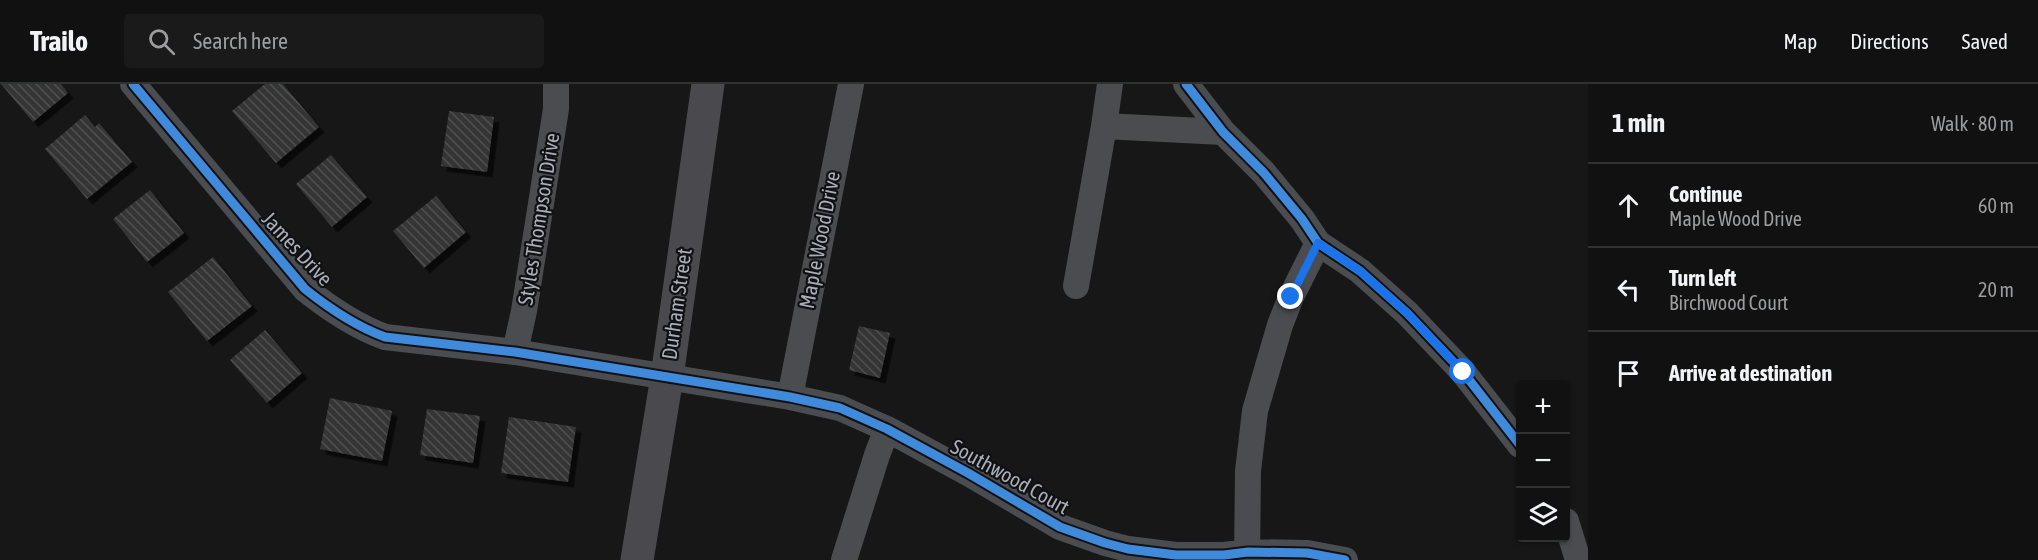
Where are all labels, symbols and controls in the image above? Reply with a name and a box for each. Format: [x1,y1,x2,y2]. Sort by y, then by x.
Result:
search box [124,14,544,68]
text: Trailo [30,25,88,57]
icon: search [145,25,178,58]
text: Search here [193,28,288,54]
text: Map [1783,29,1817,53]
text: Directions [1850,29,1929,53]
text: Saved [1962,29,2008,53]
text: 1 min [1612,108,1665,138]
text: Walk · 80 m [1931,112,2014,135]
street label: Styles Thompson Drive [513,131,563,307]
street label: Maple Wood Drive [794,169,844,311]
text: Continue [1669,181,1743,207]
icon: ahead [1612,189,1645,222]
text: 60 m [1978,194,2014,217]
street label: James Drive [258,206,338,290]
text: Maple Wood Drive [1669,207,1802,230]
street label: Durham Street [656,247,696,361]
text: Turn left [1669,265,1736,291]
icon: left [1612,273,1645,306]
text: 20 m [1978,278,2014,301]
route end [1277,283,1303,309]
text: Birchwood Court [1669,291,1788,314]
icon: arrive [1612,357,1645,390]
route start [1449,358,1475,384]
text: Arrive at destination [1669,360,1832,386]
map controls [1516,380,1570,542]
button: + [1516,380,1570,434]
street label: Southwood Court [947,434,1074,518]
button: − [1516,434,1570,488]
button: layers [1516,488,1570,542]

